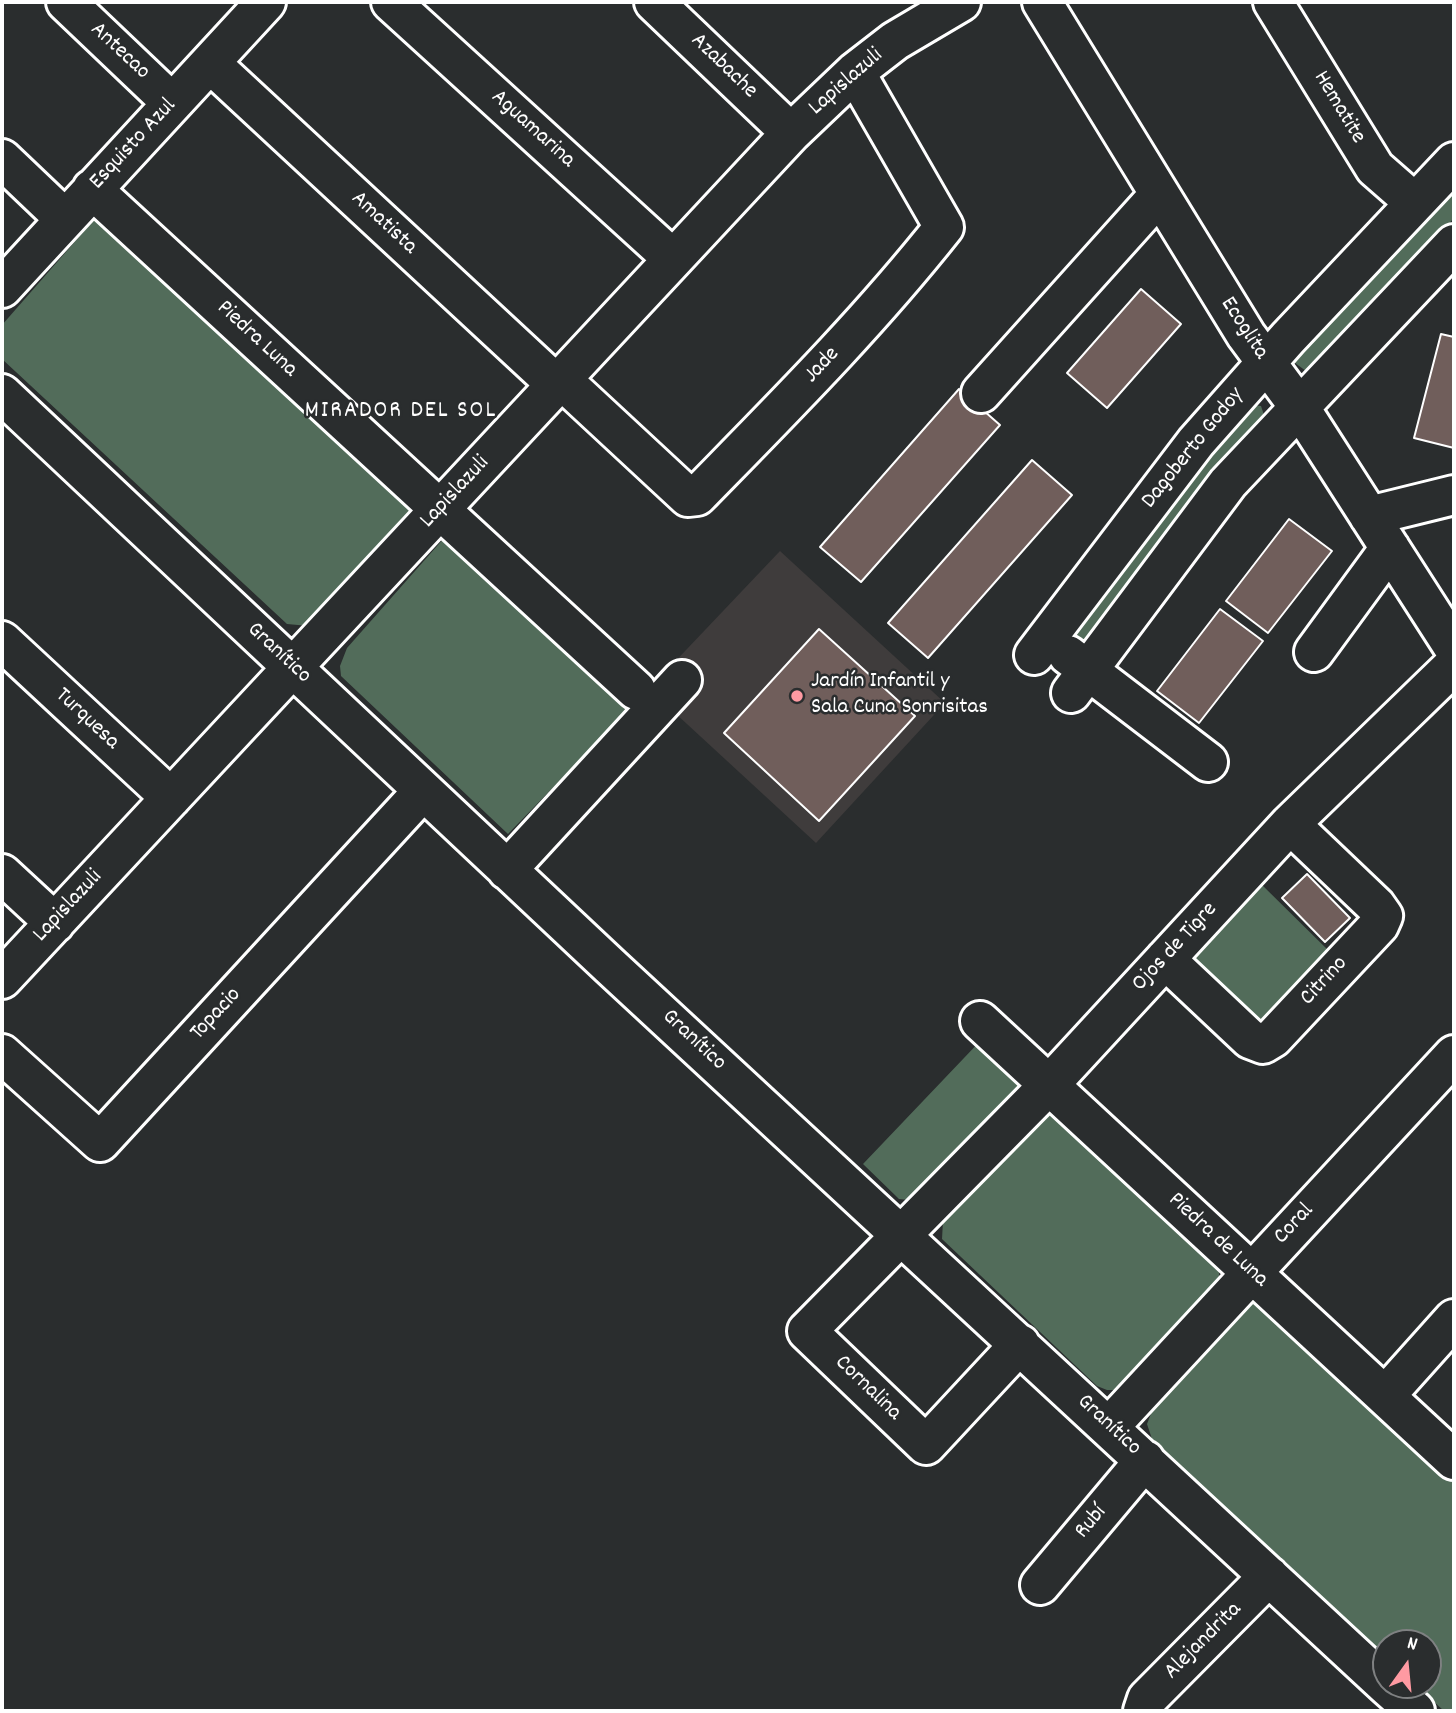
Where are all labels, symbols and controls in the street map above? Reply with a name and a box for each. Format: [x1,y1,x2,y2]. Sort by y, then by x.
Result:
street label: Antecao [83,17,155,87]
street label: Azabache [684,28,762,106]
street label: Lapislazuli [804,43,890,123]
street label: Hematite [1306,67,1370,149]
street label: Aguamarina [484,85,580,175]
street label: Esquisto Azul [85,94,183,196]
street label: Amatista [344,186,422,262]
street label: Ecoglita [1213,293,1273,365]
street label: Piedra Luna [210,296,302,384]
street label: Jade [799,342,847,390]
street label: Dagoberto Godoy [1137,383,1251,515]
district label: MIRADOR DEL SOL [307,399,495,427]
street label: Lapislazuli [415,451,497,535]
street label: Granítico [240,617,316,691]
place label: Jardín Infantil y Sala Cuna Sonrisitas [811,669,988,723]
street label: Turquesa [48,683,124,757]
marker: Jardín Infantil y Sala Cuna Sonrisitas [789,688,805,704]
street label: Lapislazuli [28,865,110,949]
street label: Ojos de Tigre [1127,897,1225,999]
street label: Citrino [1295,952,1355,1012]
street label: Topacio [186,983,248,1047]
street label: Granítico [655,1004,731,1078]
street label: Piedra de Luna [1161,1188,1273,1294]
street label: Coral [1269,1199,1321,1251]
street label: Cornalina [828,1350,906,1428]
street label: Granítico [1070,1389,1146,1463]
street label: Rubí [1070,1501,1114,1545]
street label: Alejandrita [1159,1597,1249,1687]
north arrow [1372,1629,1442,1699]
text: N [1404,1631,1420,1659]

